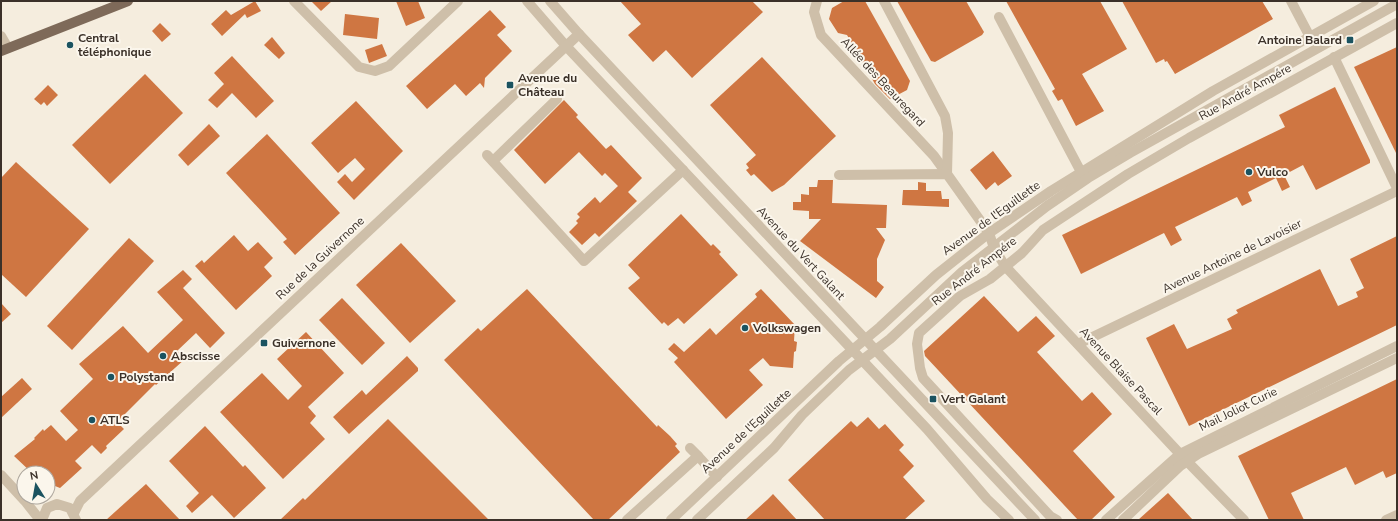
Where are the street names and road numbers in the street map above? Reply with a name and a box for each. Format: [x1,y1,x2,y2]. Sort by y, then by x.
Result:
street label: Allée des Beauregard [837,34,929,130]
street label: Rue André Ampére [1196,60,1294,124]
street label: Avenue de l'Eguillette [939,177,1043,259]
street label: Avenue du Vert Galant [753,203,849,304]
street label: Rue de la Guivernone [272,213,368,303]
street label: Avenue Antoine de Lavoisier [1160,215,1305,297]
street label: Rue André Ampére [928,233,1020,309]
street label: Avenue Blaise Pascal [1076,324,1166,419]
street label: Mail Joliot Curie [1196,383,1280,435]
street label: Avenue de l'Eguillette [698,385,794,477]

